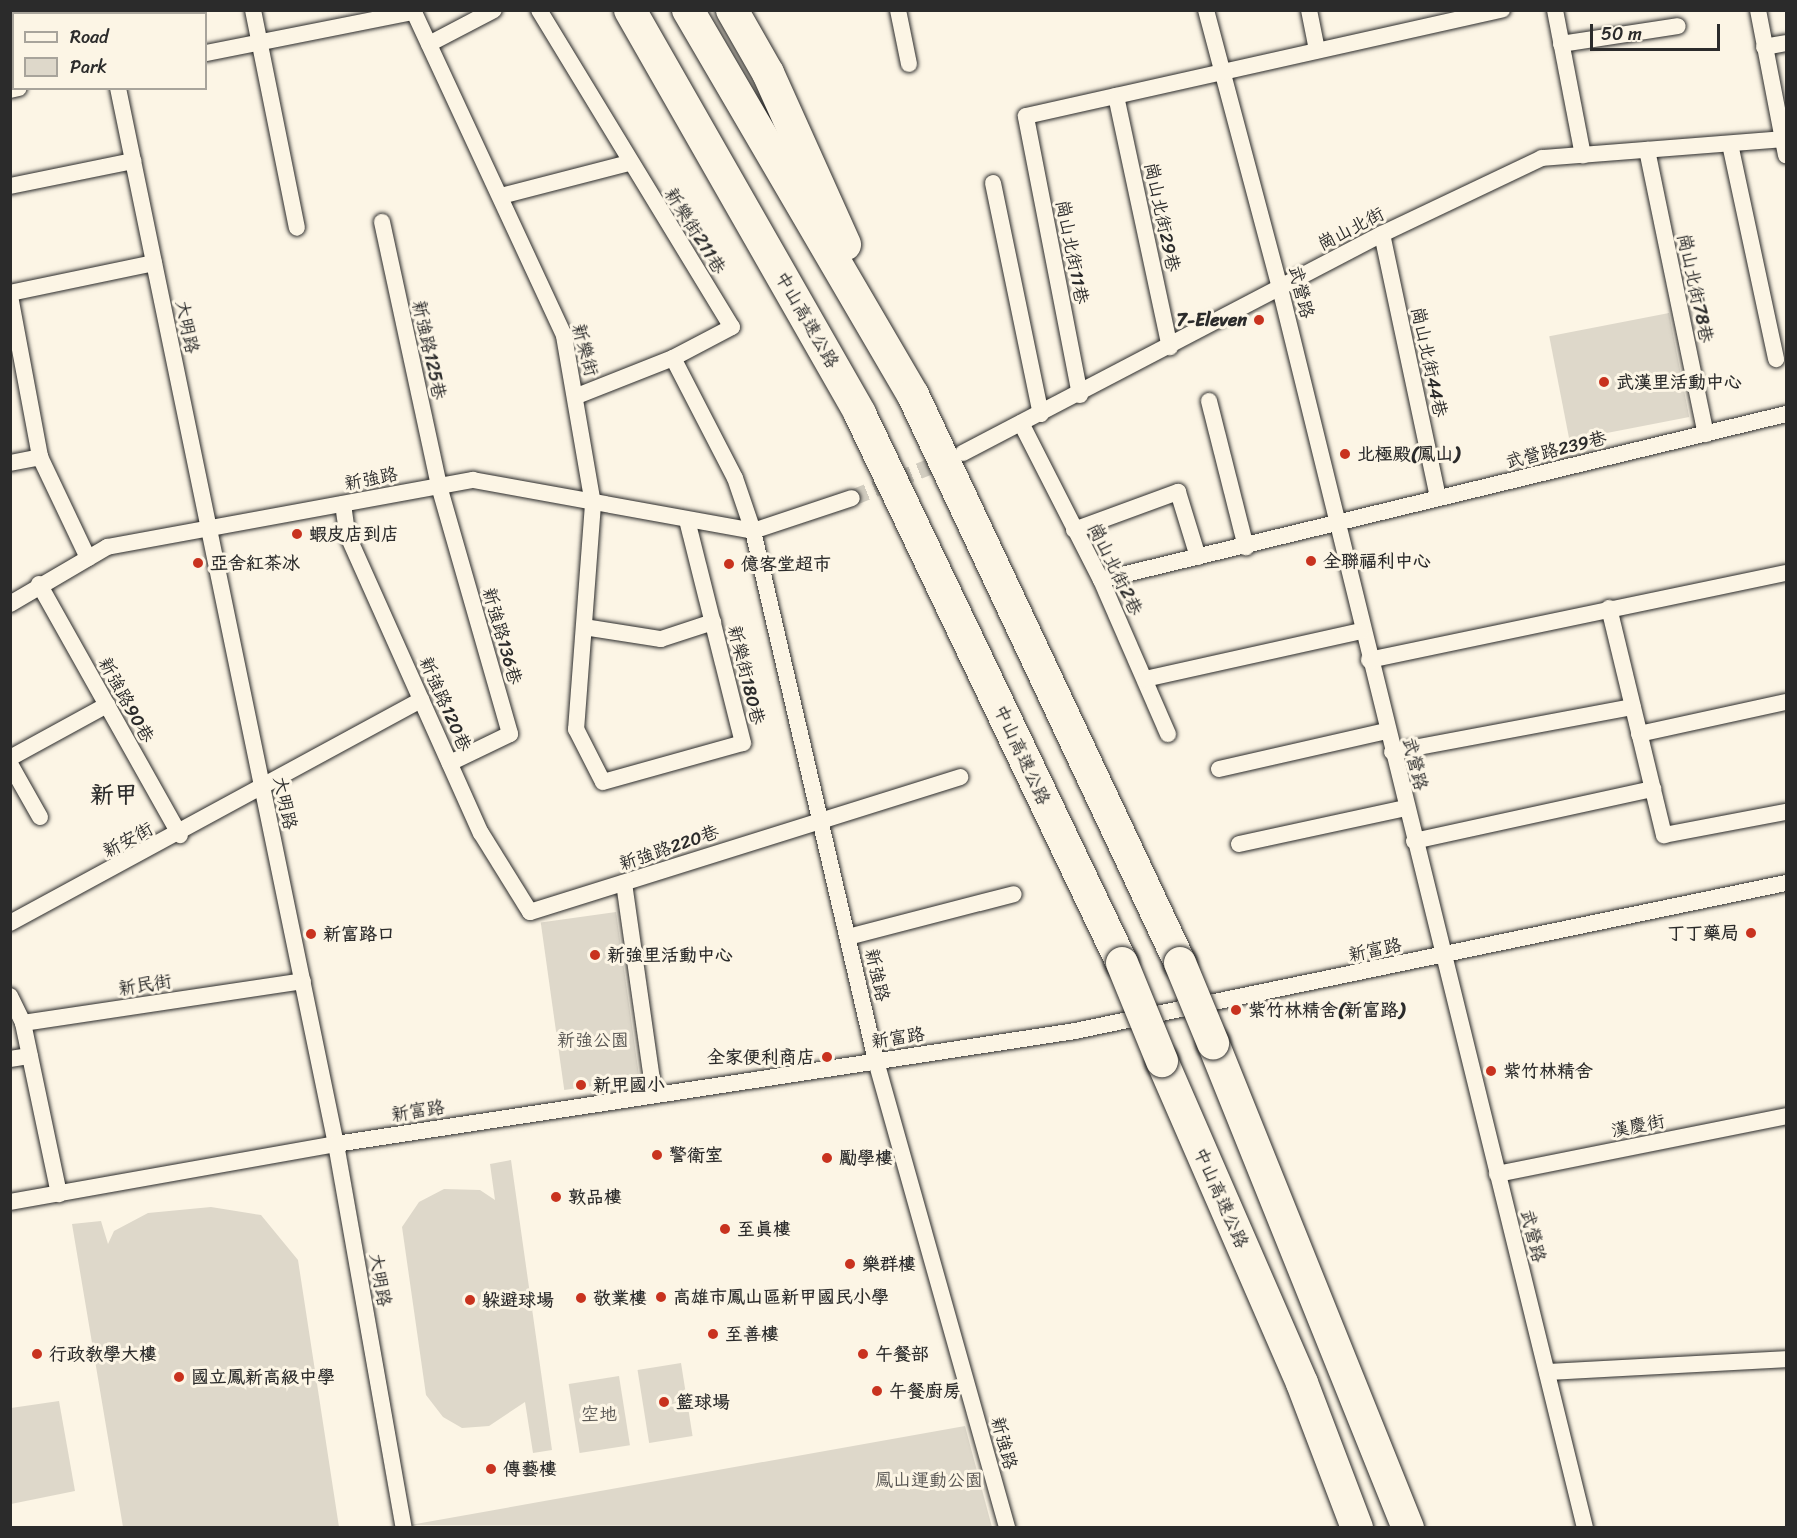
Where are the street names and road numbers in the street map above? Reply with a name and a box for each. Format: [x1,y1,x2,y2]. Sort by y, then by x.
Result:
street label: 崗山北街29巷 [1140,160,1184,274]
street label: 新樂街211巷 [660,184,730,278]
street label: 崗山北街11巷 [1051,198,1093,306]
street label: 崗山北街 [1314,203,1388,255]
street label: 崗山北街78巷 [1673,231,1717,345]
street label: 武營路 [1284,263,1318,321]
street label: 中山高速公路 [771,268,843,372]
street label: 大明路 [171,298,203,356]
street label: 新強路125巷 [408,298,450,402]
street label: 崗山北街44巷 [1407,305,1451,419]
street label: 新樂街 [568,321,602,379]
street label: 武營路239巷 [1503,427,1609,473]
street label: 新強路 [342,463,400,495]
street label: 崗山北街2巷 [1083,519,1147,619]
street label: 新強路136巷 [478,585,526,687]
street label: 新樂街180巷 [723,623,769,727]
street label: 新強路90巷 [94,653,158,747]
street label: 新強路120巷 [414,653,476,755]
street label: 中山高速公路 [989,701,1055,809]
street label: 武營路 [1398,735,1432,793]
street label: 大明路 [269,774,301,832]
street label: 新安街 [99,818,157,862]
street label: 新強路220巷 [616,821,722,875]
street label: 新富路 [1346,934,1404,966]
street label: 新強路 [860,946,894,1004]
street label: 新民街 [117,970,173,1000]
street label: 新富路 [870,1023,926,1053]
street label: 新富路 [390,1096,446,1126]
street label: 漢慶街 [1609,1110,1667,1142]
street label: 中山高速公路 [1189,1144,1253,1252]
street label: 武營路 [1516,1207,1550,1265]
street label: 大明路 [365,1252,395,1308]
street label: 新強路 [987,1414,1021,1472]

